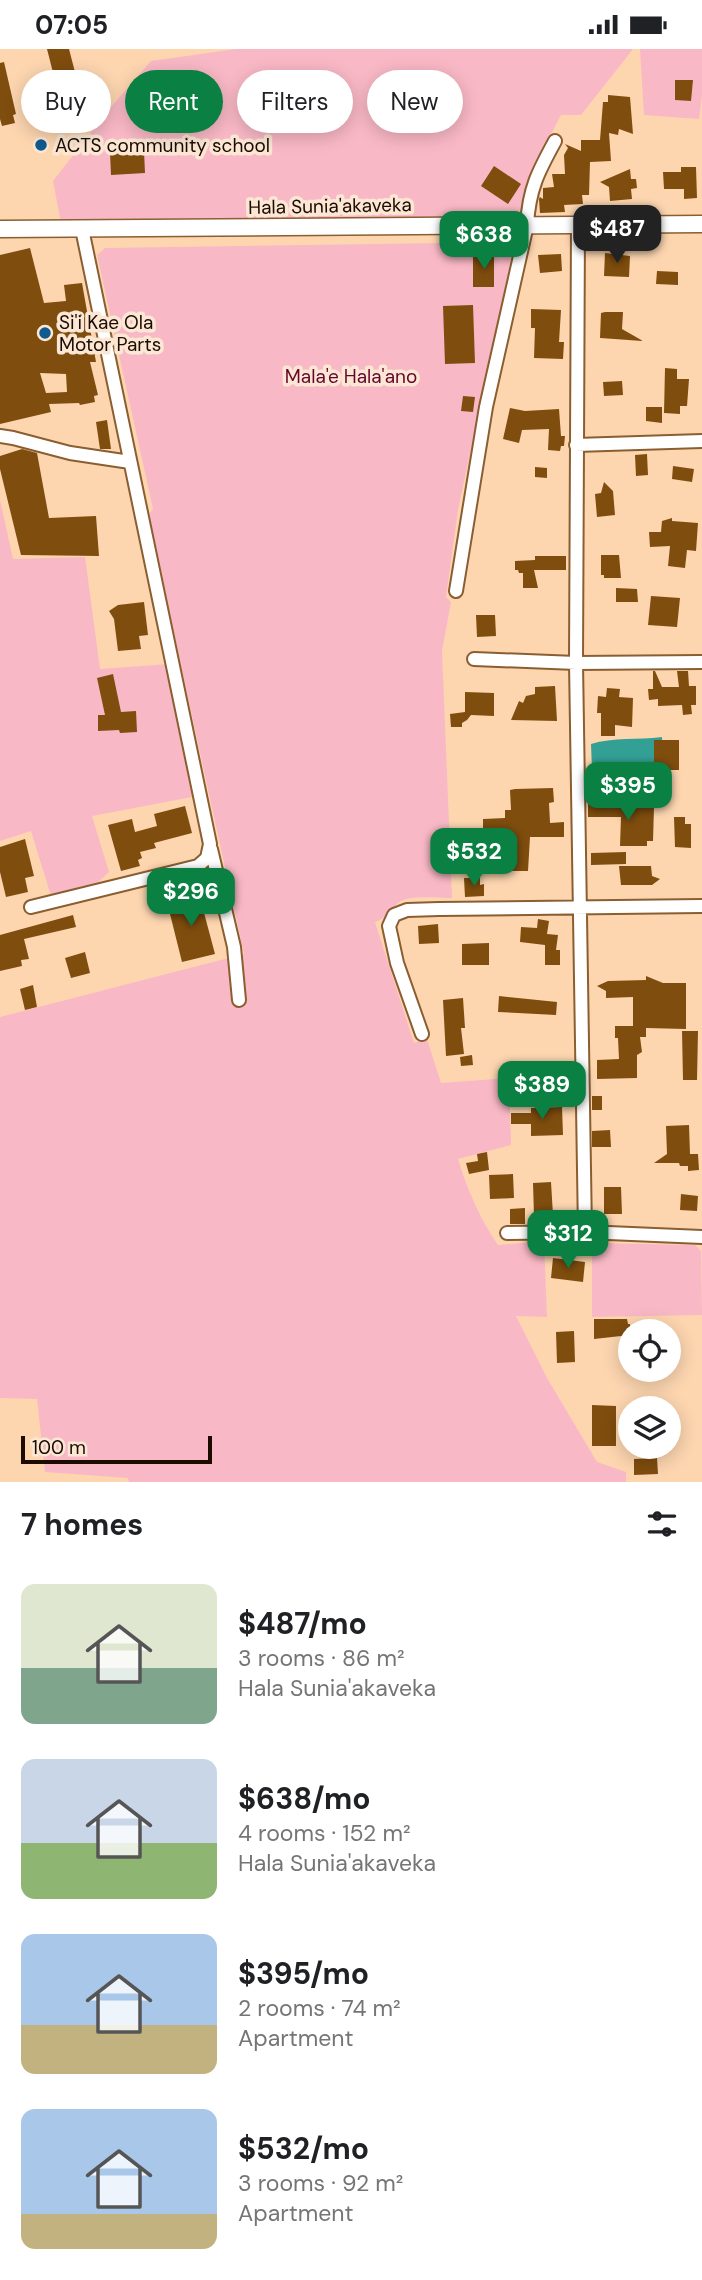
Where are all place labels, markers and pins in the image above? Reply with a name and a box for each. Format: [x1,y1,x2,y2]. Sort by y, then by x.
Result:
place label: ACTS community school [55,133,270,158]
marker: ACTS community school [33,137,49,153]
pin: $487 [576,205,658,265]
pin: $638 [443,211,525,271]
place label: Si'i Kae Ola Motor Parts [59,310,161,357]
marker: Si'i Kae Ola Motor Parts [37,325,53,341]
pin: $395 [587,763,669,822]
pin: $532 [433,829,515,888]
pin: $296 [150,869,232,928]
pin: $389 [501,1061,583,1121]
pin: $312 [527,1211,609,1270]

